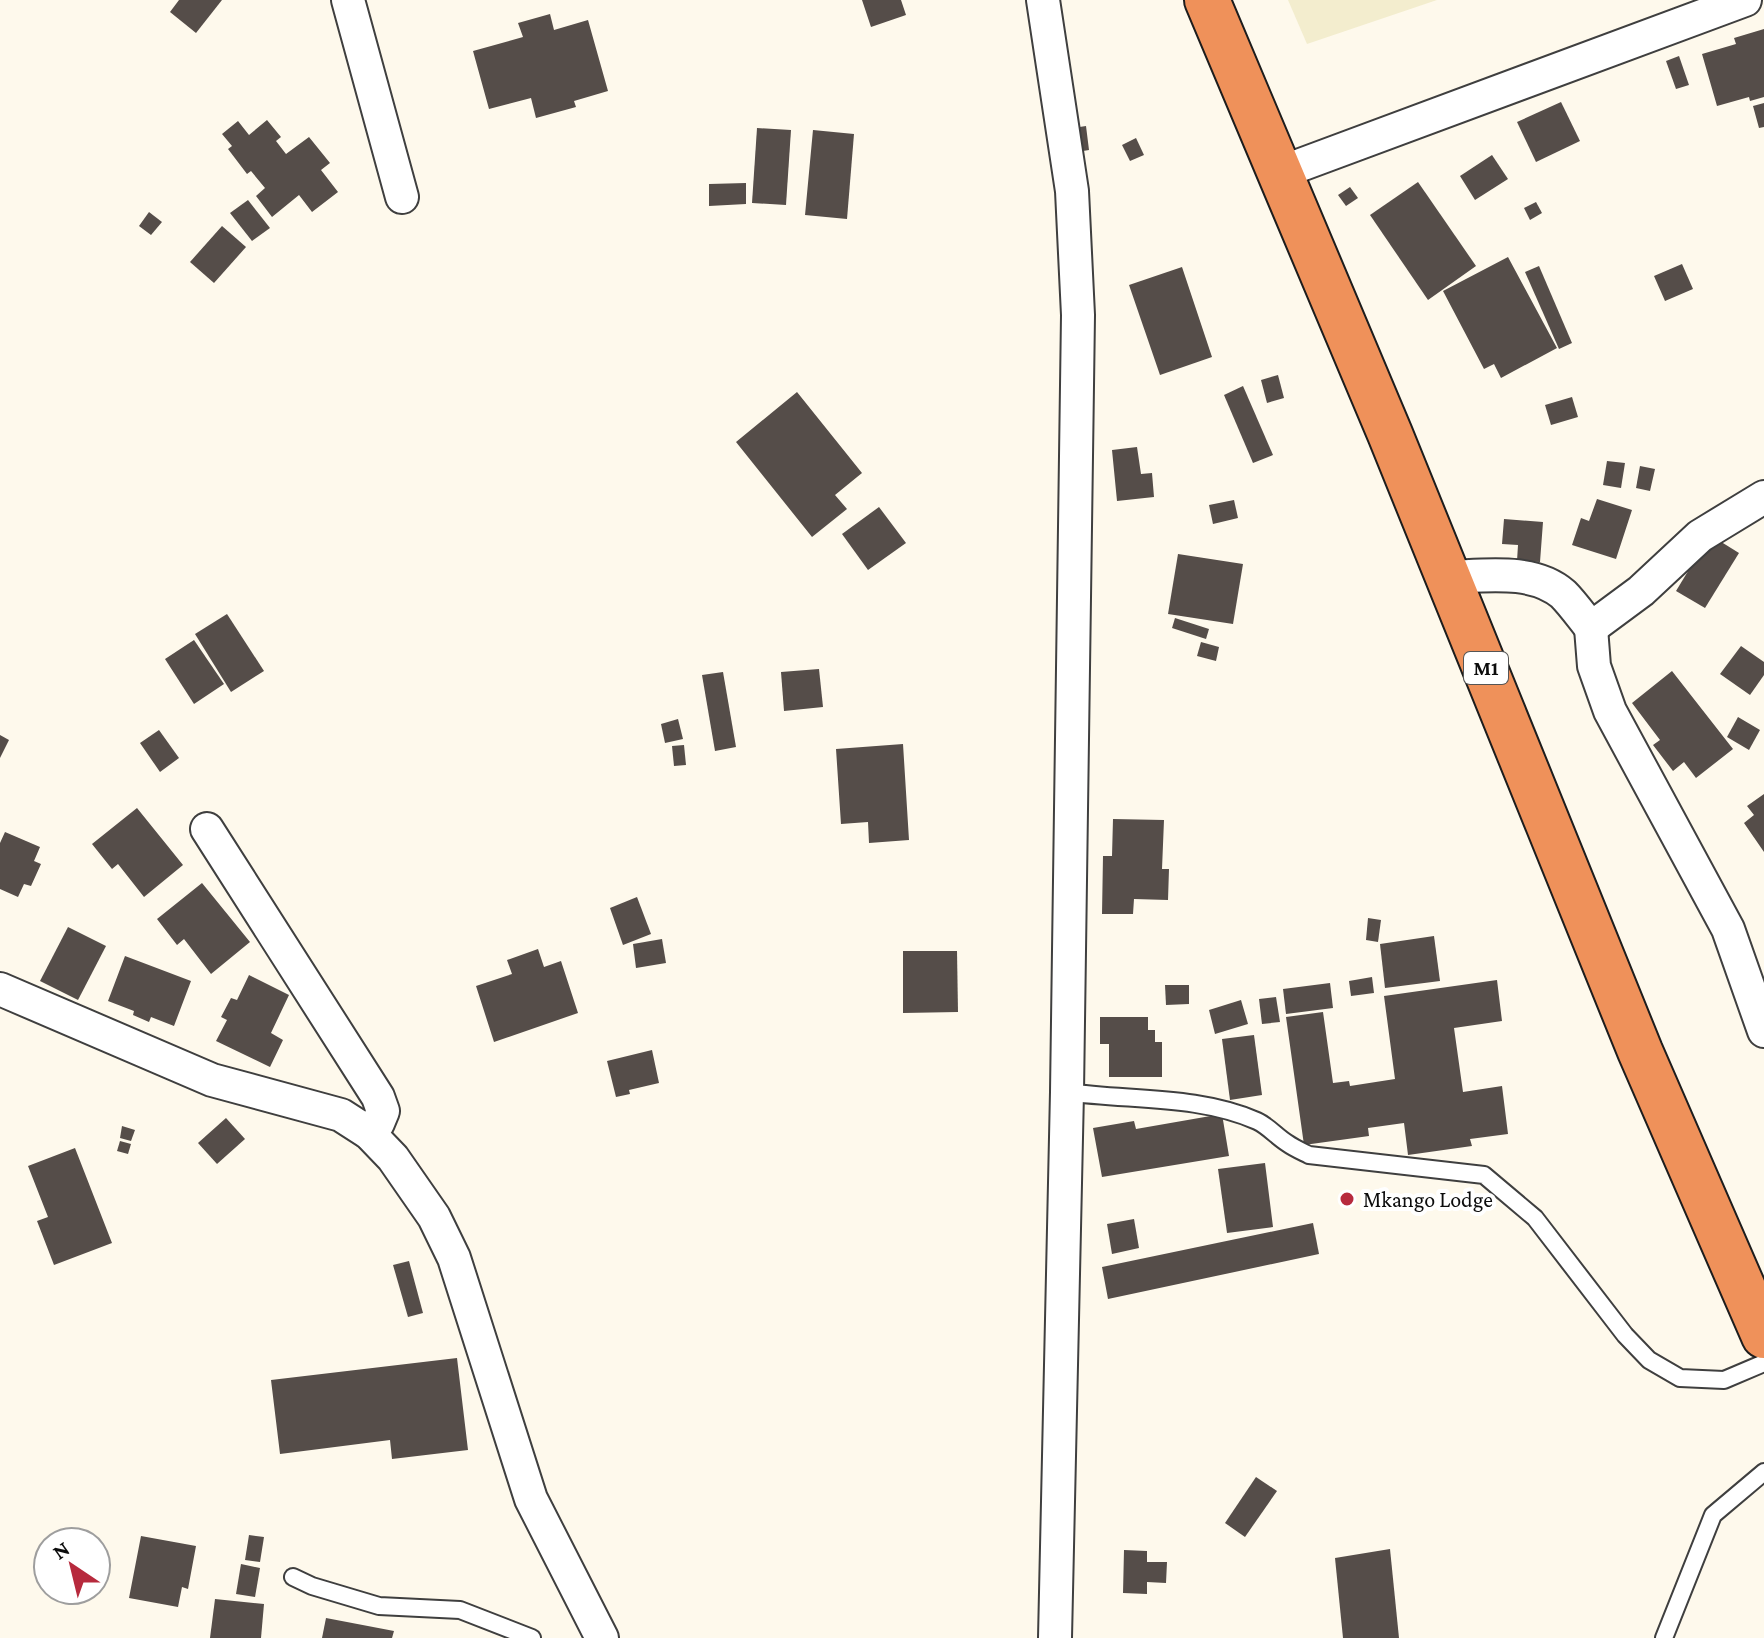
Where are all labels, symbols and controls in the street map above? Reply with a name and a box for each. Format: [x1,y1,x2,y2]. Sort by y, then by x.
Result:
road number: M1 [1464,652,1508,684]
place label: Mkango Lodge [1363,1187,1493,1212]
marker: Mkango Lodge [1338,1190,1356,1208]
north arrow [32,1526,112,1606]
text: N [48,1535,74,1565]

